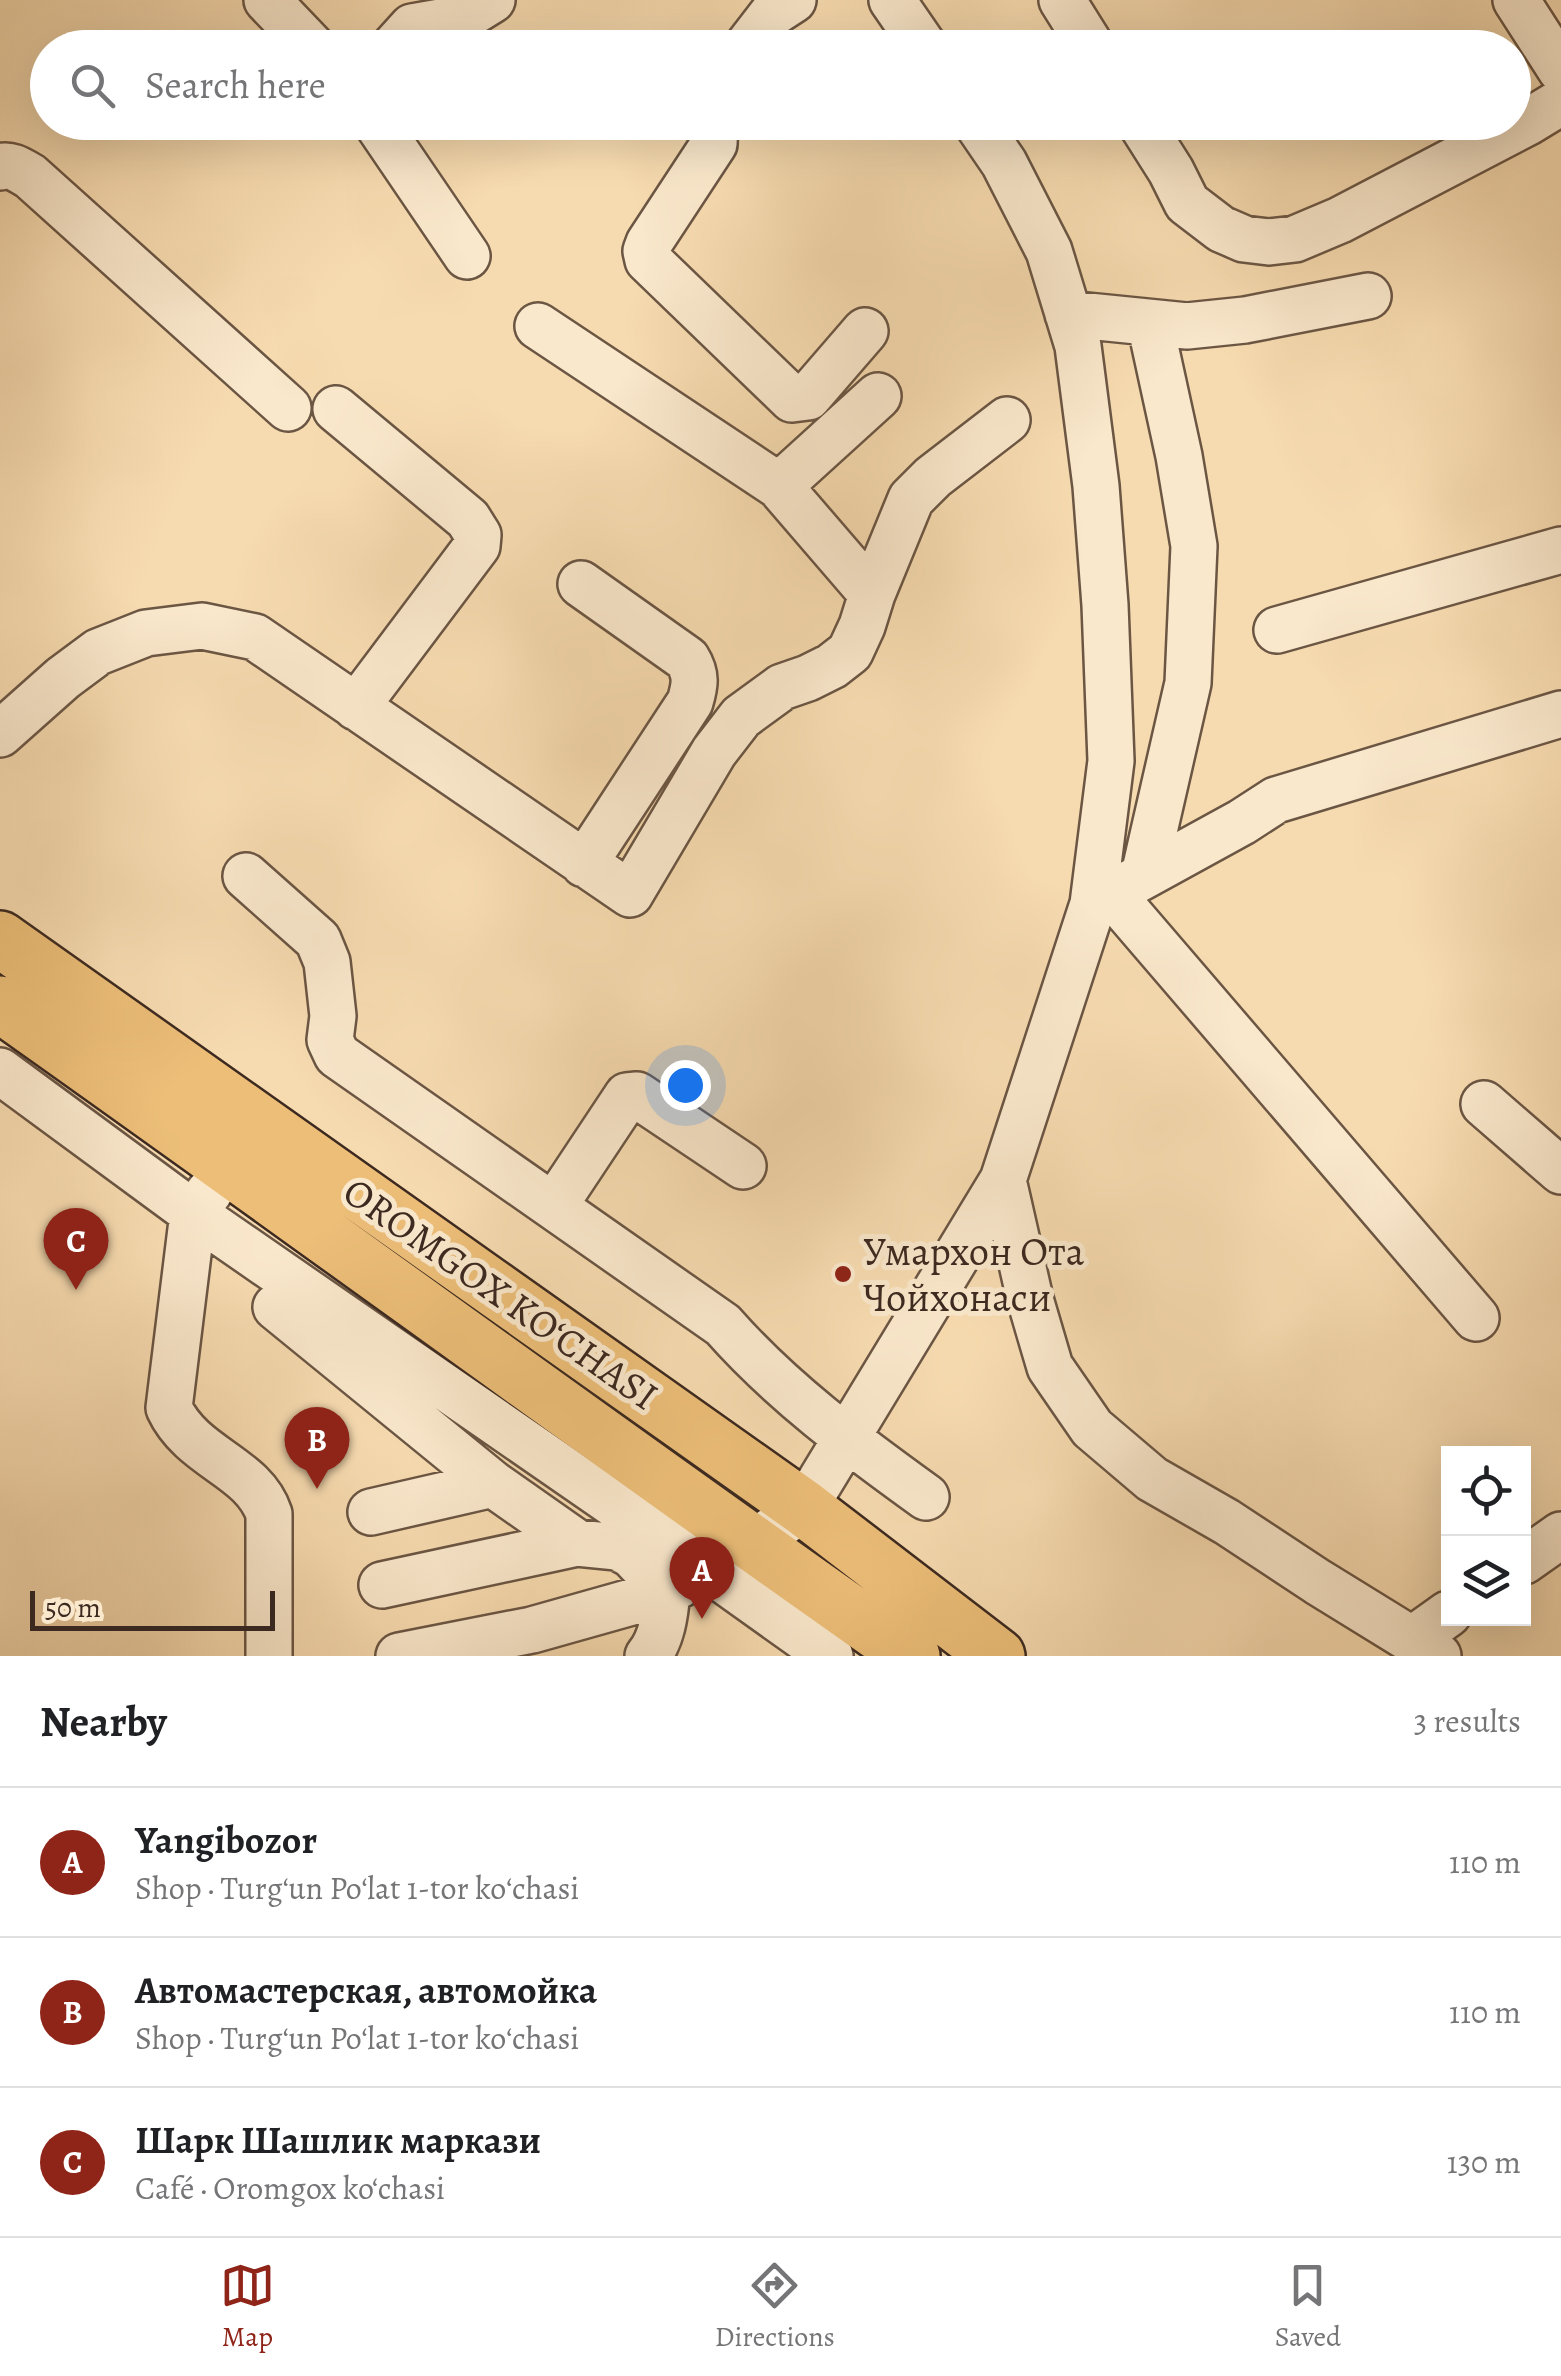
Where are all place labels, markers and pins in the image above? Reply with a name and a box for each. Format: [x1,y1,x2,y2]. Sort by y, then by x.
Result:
pin: C [44,1208,108,1290]
place label: Умархон Ота Чойхонаси [863,1224,1085,1325]
marker: Умархон Ота Чойхонаси [832,1263,854,1285]
pin: B [284,1406,350,1489]
pin: A [670,1536,734,1619]

